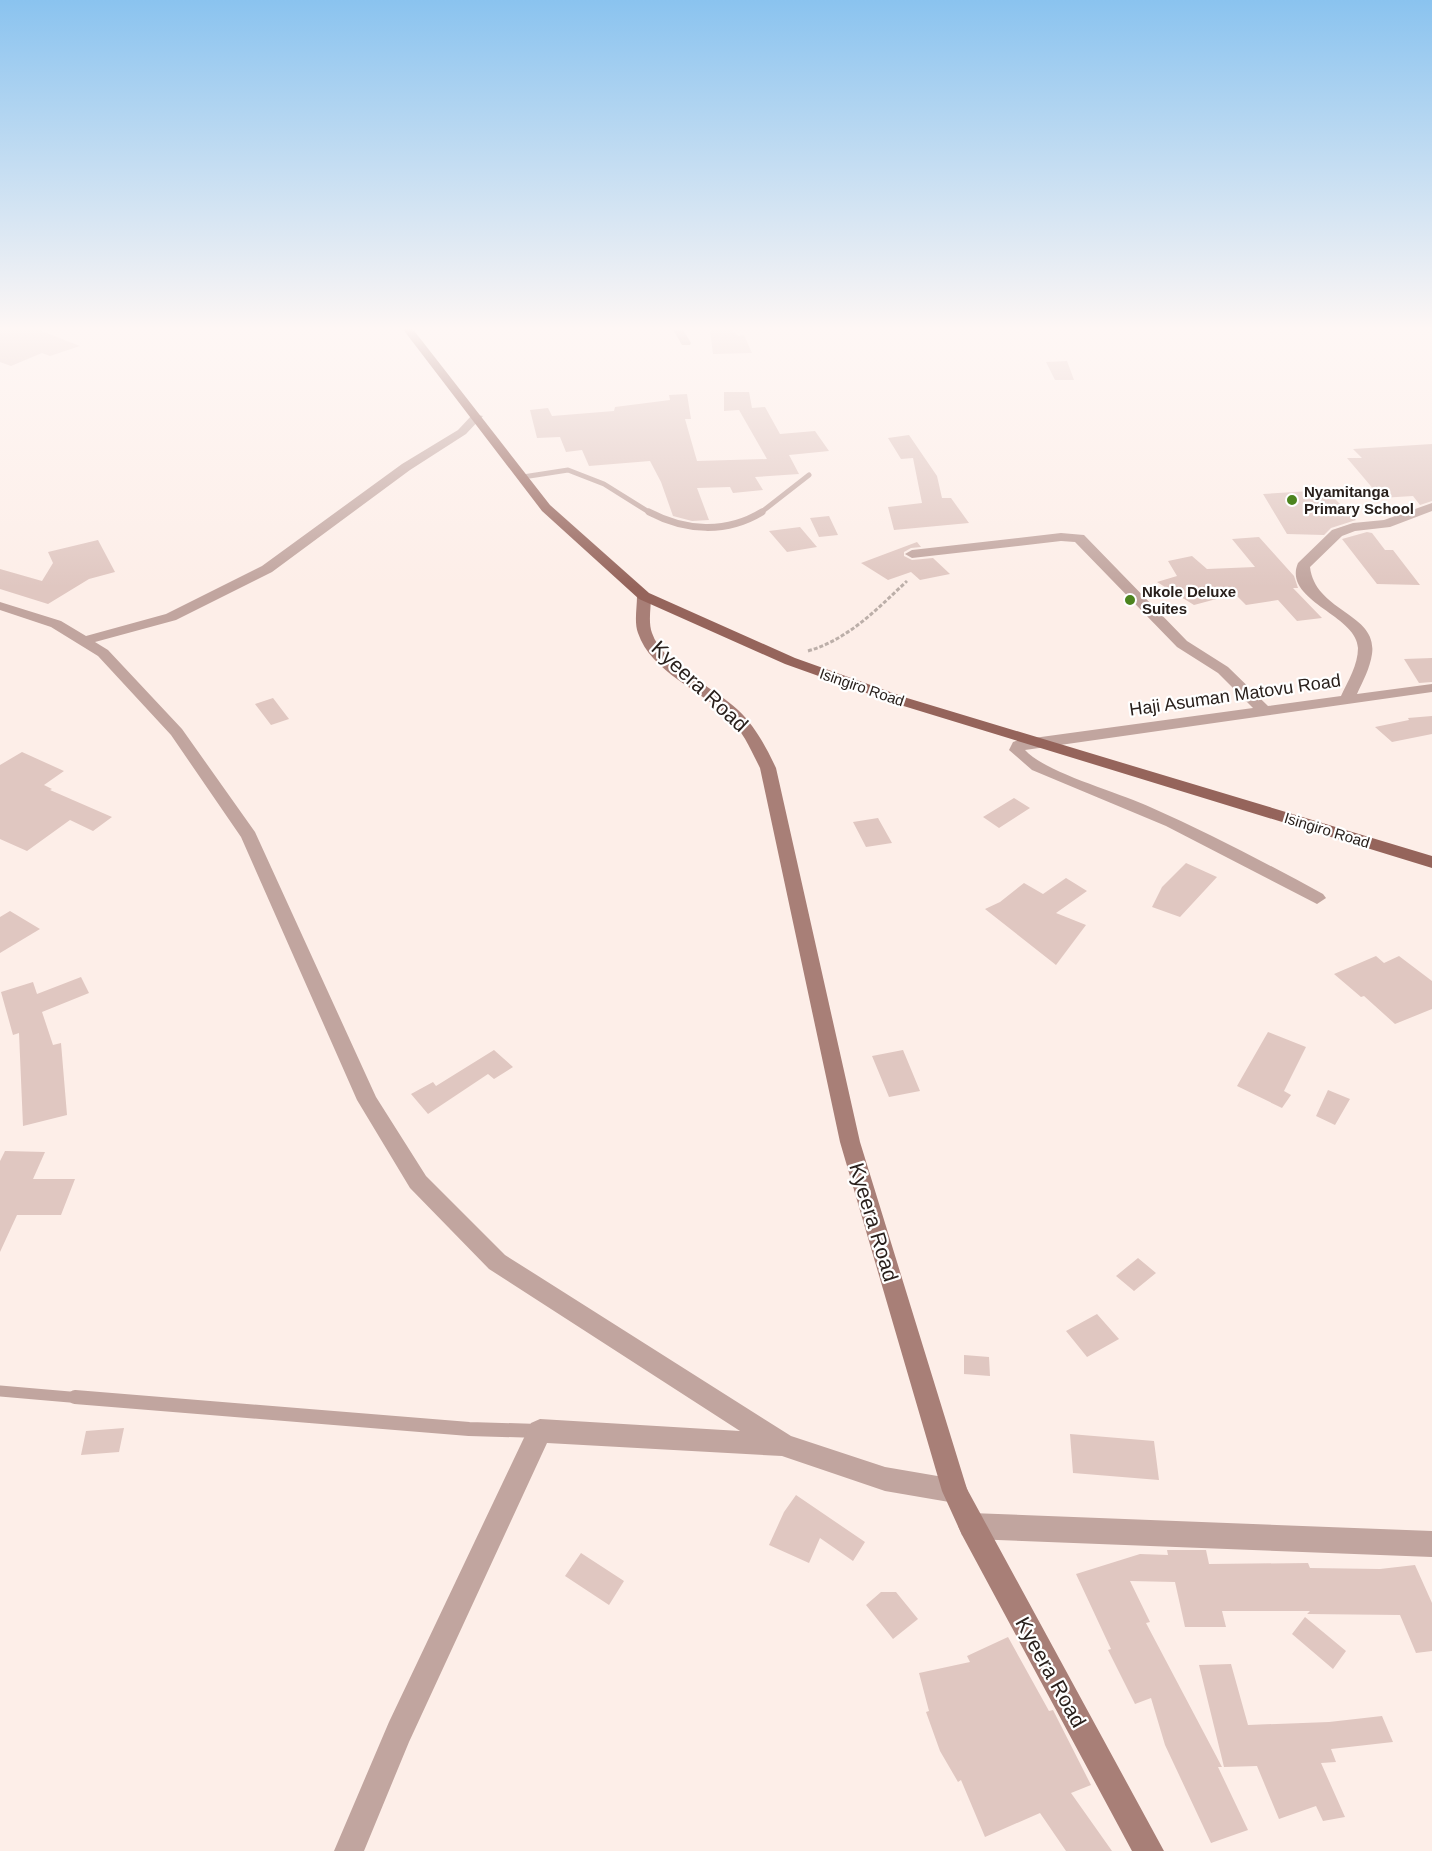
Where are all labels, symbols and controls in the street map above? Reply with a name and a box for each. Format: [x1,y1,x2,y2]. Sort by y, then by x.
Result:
place label: Nyamitanga Primary School [1304,483,1414,517]
marker: Nyamitanga Primary School [1285,493,1299,507]
place label: Nkole Deluxe Suites [1142,583,1236,617]
marker: Nkole Deluxe Suites [1123,593,1137,607]
street label: Kyeera Road [647,636,753,736]
street label: Isingiro Road [817,665,907,709]
street label: Haji Asuman Matovu Road [1128,670,1342,720]
street label: Isingiro Road [1282,809,1372,851]
street label: Kyeera Road [845,1160,903,1284]
street label: Kyeera Road [1011,1613,1091,1731]

